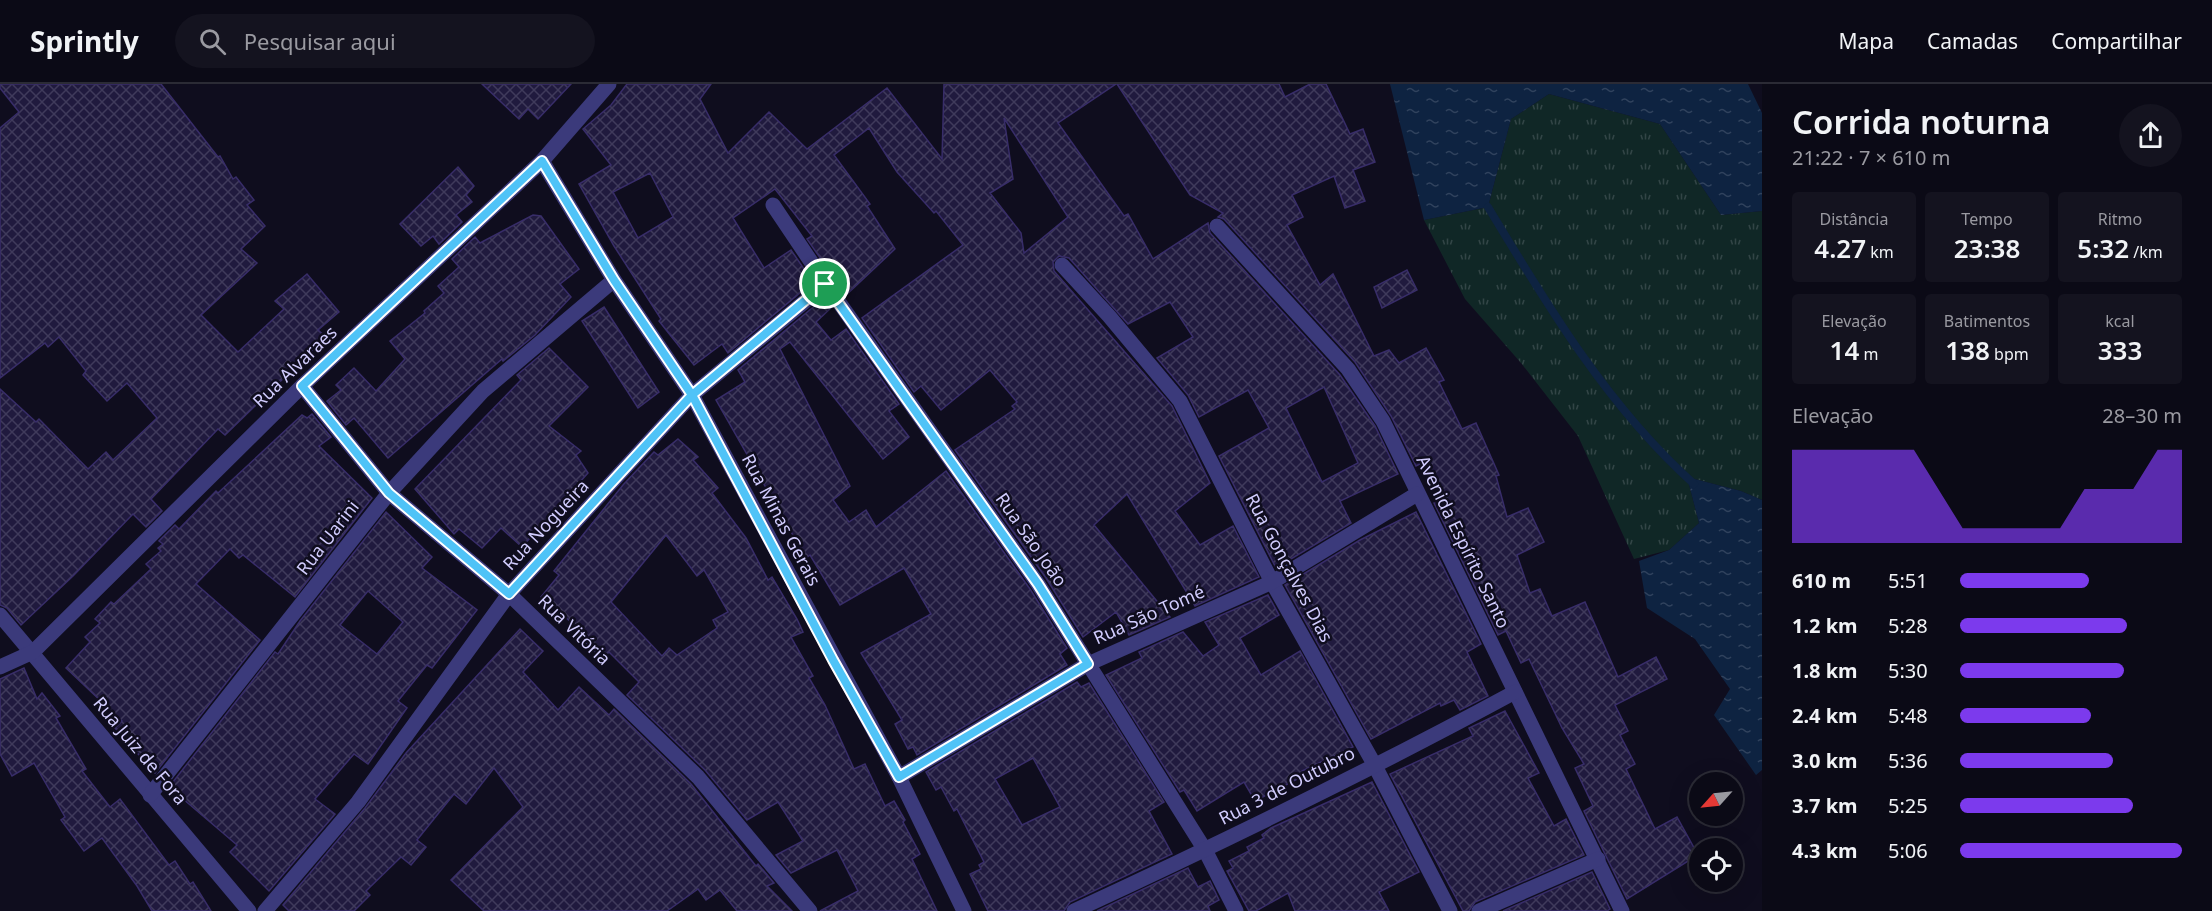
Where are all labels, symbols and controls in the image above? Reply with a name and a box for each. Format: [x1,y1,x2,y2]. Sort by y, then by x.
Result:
search box [175,14,595,68]
text: Sprintly [30,22,139,60]
icon: search [196,25,229,58]
text: Pesquisar aqui [244,26,396,56]
text: Mapa [1838,27,1894,55]
text: Camadas [1927,27,2018,55]
text: Compartilhar [2051,27,2182,55]
text: Corrida noturna [1792,99,2051,144]
button: share [2119,104,2182,167]
text: 21:22 · 7 × 610 m [1792,144,1950,171]
text: Distância [1820,208,1888,230]
text: Tempo [1961,208,2013,230]
text: Ritmo [2098,208,2142,230]
text: 4.27 [1814,230,1866,266]
text: 23:38 [1954,230,2020,266]
text: 5:32 [2077,230,2129,266]
text: km [1866,241,1894,263]
text: /km [2129,241,2163,263]
pin [799,258,850,309]
icon: arrive [808,267,841,300]
text: Elevação [1821,310,1887,332]
text: Batimentos [1944,310,2030,332]
text: kcal [2105,310,2135,332]
street label: Rua Alvaraes [247,320,342,413]
text: 14 [1830,332,1859,368]
text: 138 [1945,332,1990,368]
text: 333 [2098,332,2142,368]
text: m [1859,343,1878,365]
text: bpm [1990,343,2029,365]
text: Elevação [1792,402,1873,429]
text: 28–30 m [2102,402,2182,429]
street label: Rua Minas Gerais [737,449,827,590]
street label: Avenida Espírito Santo [1412,451,1516,632]
street label: Rua Nogueira [497,474,594,575]
street label: Rua São João [991,488,1073,591]
street label: Rua Gonçalves Dias [1241,489,1339,646]
street label: Rua Uarini [291,495,364,580]
text: 610 m [1792,567,1851,594]
text: 5:51 [1888,567,1928,594]
street label: Rua São Tomé [1089,579,1208,649]
street label: Rua Vitória [533,589,616,670]
text: 1.2 km [1792,612,1858,639]
text: 5:28 [1888,612,1928,639]
text: 1.8 km [1792,657,1858,684]
text: 5:30 [1888,657,1928,684]
street label: Rua Juiz de Fora [88,691,193,809]
text: 2.4 km [1792,702,1858,729]
text: 5:48 [1888,702,1928,729]
street label: Rua 3 de Outubro [1214,740,1359,830]
text: 3.0 km [1792,747,1858,774]
text: 5:36 [1888,747,1928,774]
north arrow [1689,772,1743,826]
map controls [1689,772,1743,892]
text: 3.7 km [1792,792,1858,819]
text: 5:25 [1888,792,1928,819]
text: 4.3 km [1792,837,1858,864]
text: 5:06 [1888,837,1928,864]
button: locate [1689,838,1743,892]

